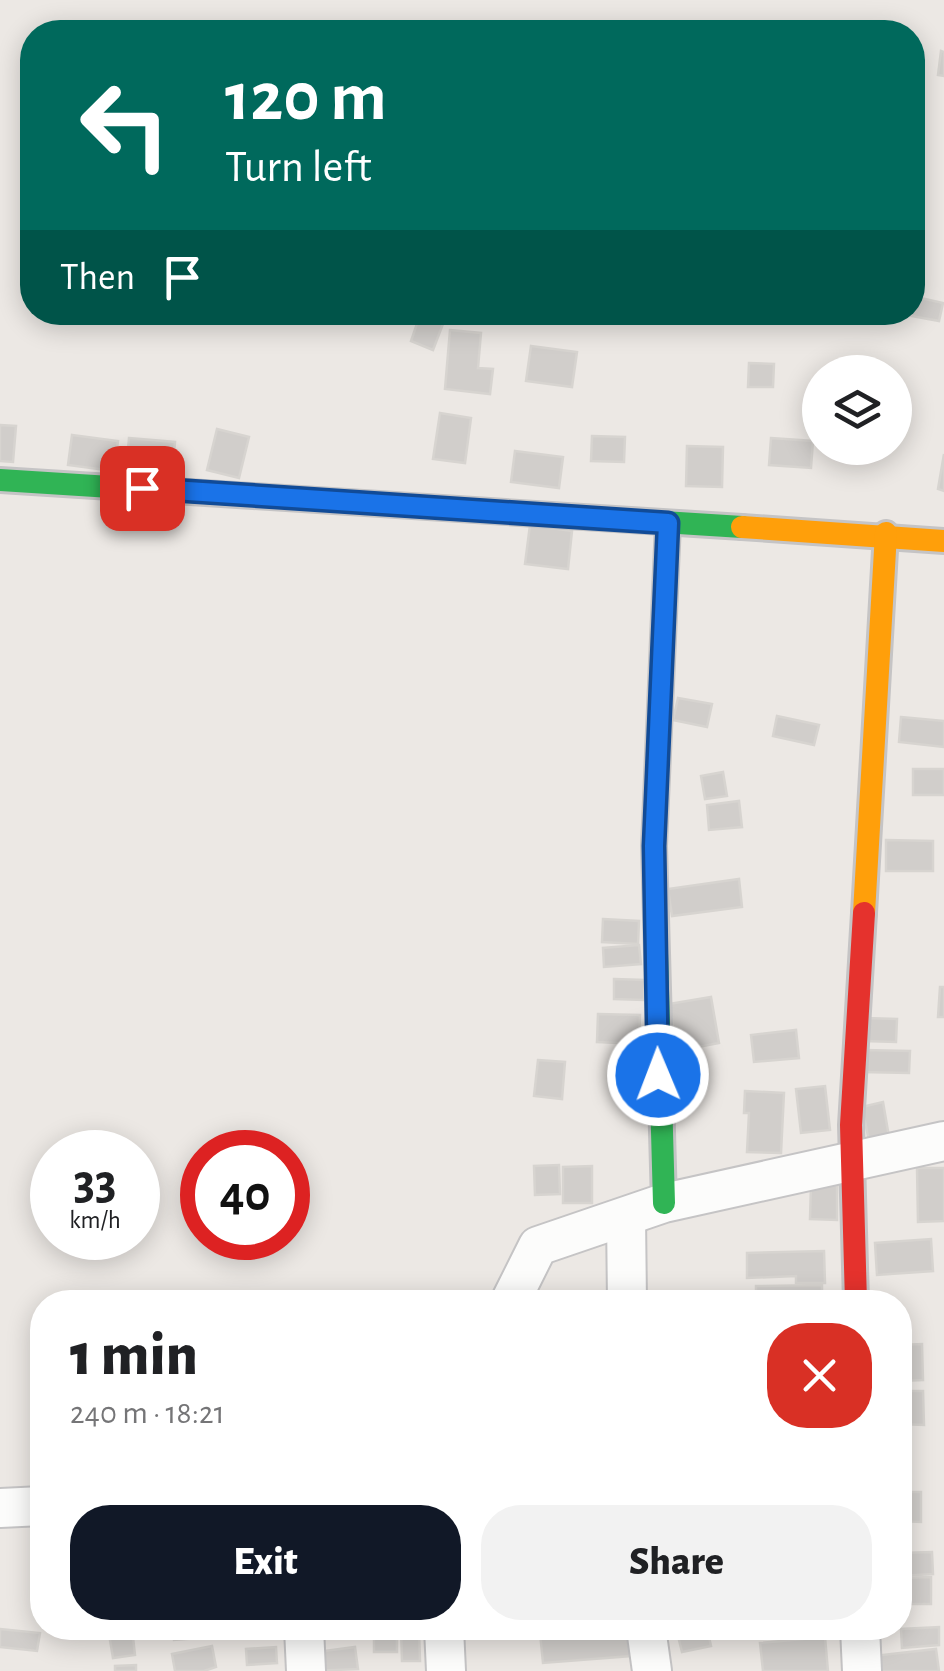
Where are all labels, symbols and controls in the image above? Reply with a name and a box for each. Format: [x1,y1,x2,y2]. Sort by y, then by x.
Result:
icon: left [60,60,190,190]
text: 120 m [225,63,387,133]
text: Turn left [225,145,372,190]
icon: arrive [155,250,210,305]
text: Then [60,259,135,297]
map controls [802,355,912,465]
button: layers [802,355,912,465]
pin [100,446,185,531]
icon: arrive [115,461,170,516]
position arrow [606,1023,710,1127]
speed limit sign: 40 [180,1130,310,1260]
text: 33 [73,1158,117,1208]
text: km/h [69,1208,121,1233]
button: close [767,1323,872,1428]
text: 1 min [70,1326,198,1386]
text: 240 m · 18:21 [70,1397,225,1429]
button: Exit [70,1505,461,1620]
button: Share [481,1505,872,1620]

